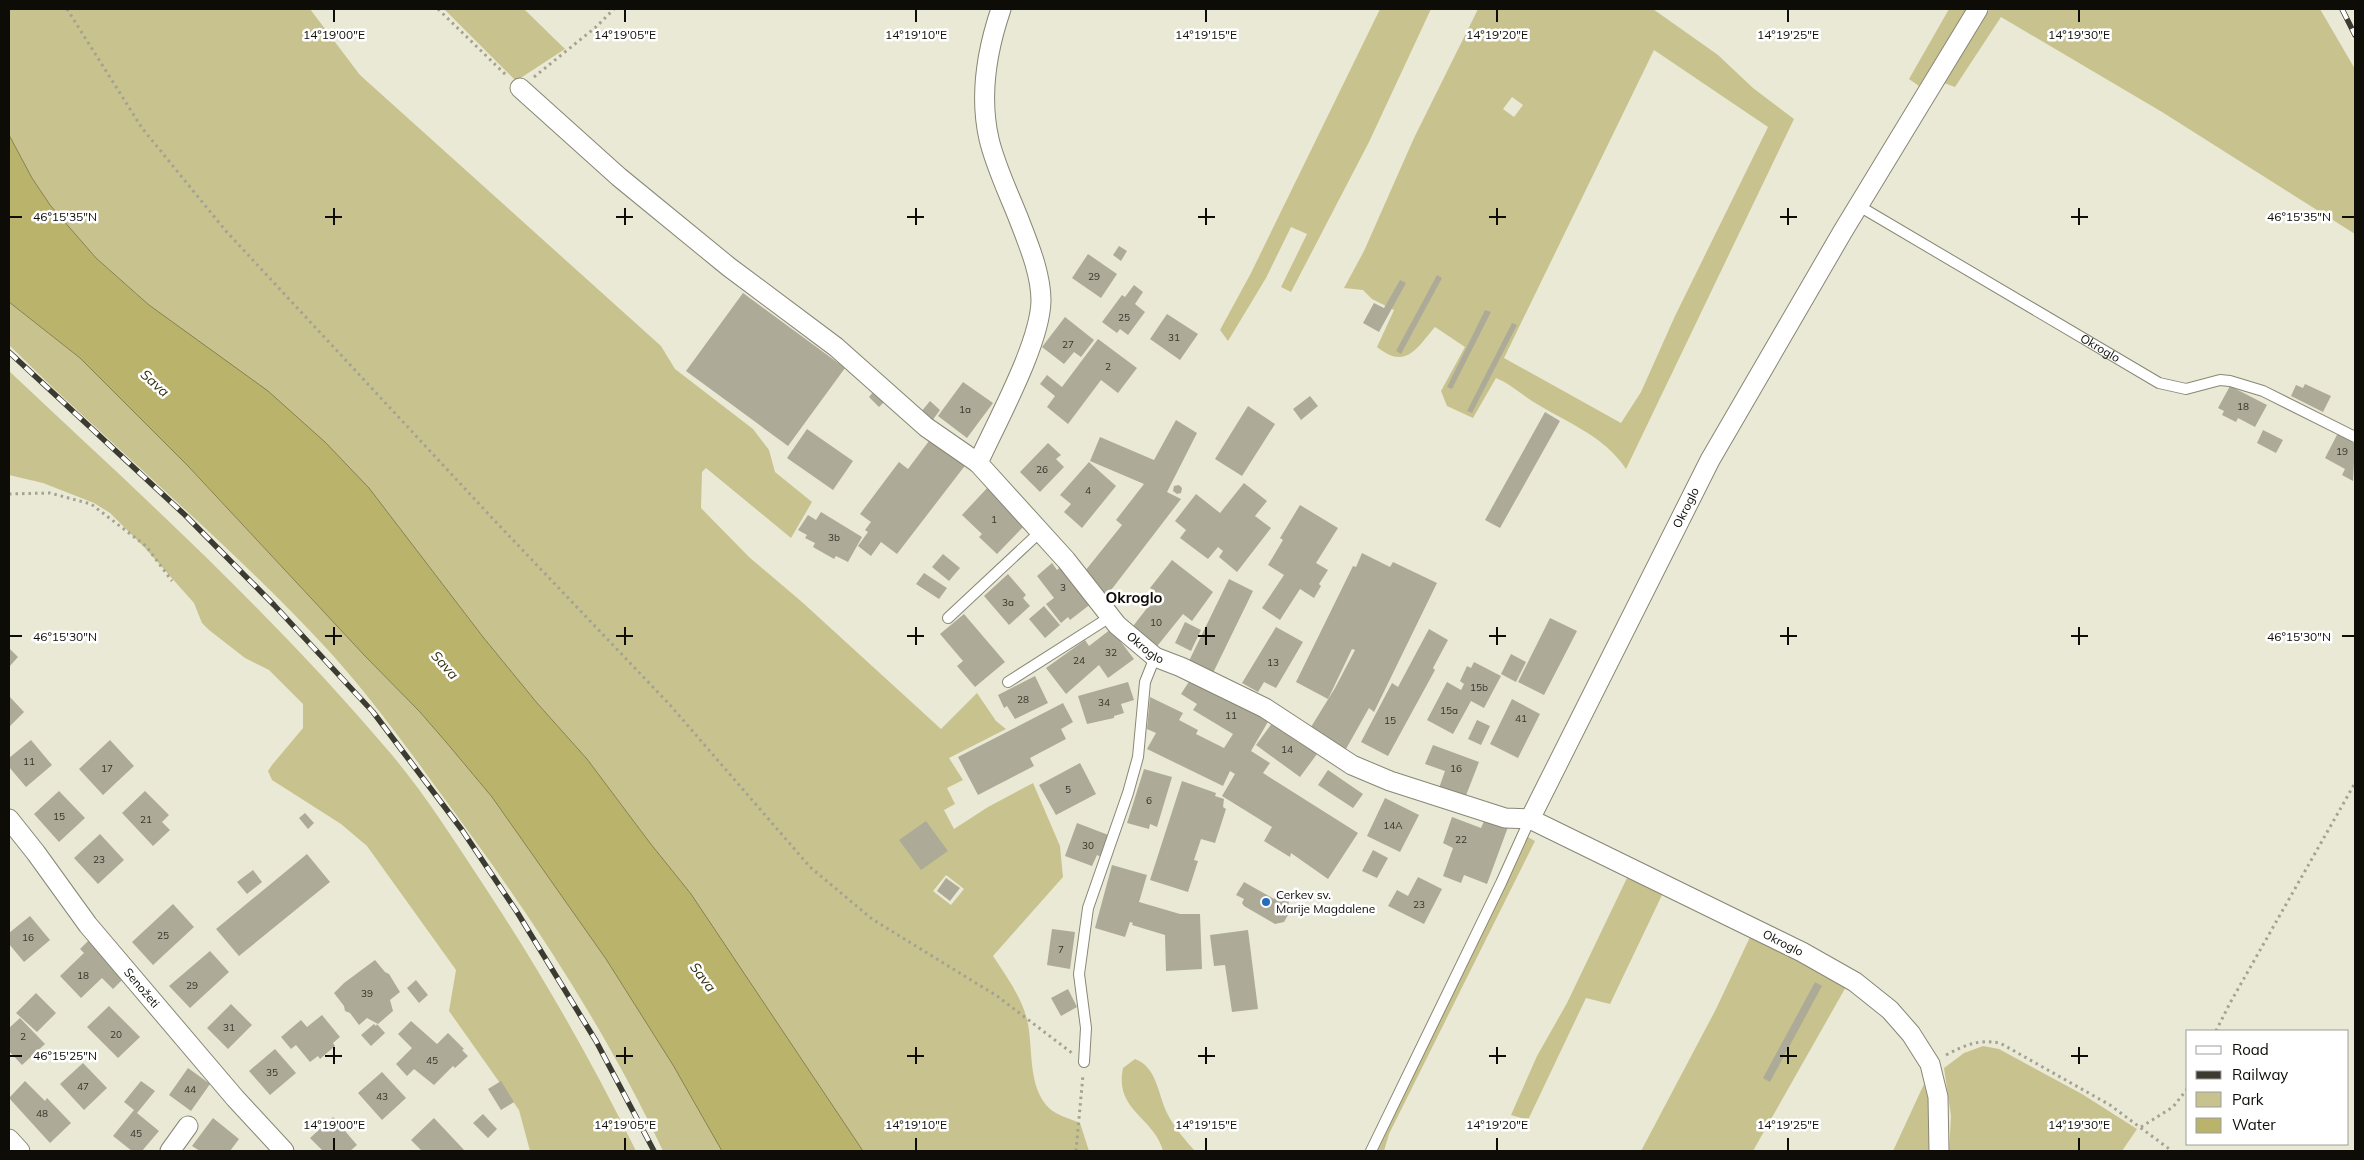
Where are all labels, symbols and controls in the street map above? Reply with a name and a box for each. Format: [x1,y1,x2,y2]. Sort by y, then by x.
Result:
text: 14°19'00"E [303,27,365,42]
text: 14°19'05"E [594,27,656,42]
text: 14°19'10"E [885,27,947,42]
text: 14°19'15"E [1175,27,1237,42]
text: 14°19'20"E [1466,27,1528,42]
text: 14°19'25"E [1757,27,1819,42]
text: 14°19'30"E [2048,27,2110,42]
text: 46°15'35"N [33,209,97,224]
text: 46°15'35"N [2267,209,2331,224]
house number: 29 [1088,270,1100,283]
house number: 25 [1118,311,1130,324]
street label: Okroglo [2078,330,2123,365]
house number: 31 [1168,331,1180,344]
house number: 27 [1062,338,1074,351]
house number: 2 [1105,360,1111,373]
water label: Sava [137,365,173,401]
house number: 18 [2237,400,2249,413]
house number: 1a [959,403,971,416]
house number: 19 [2336,445,2348,458]
house number: 26 [1036,463,1048,476]
house number: 4 [1085,484,1091,497]
street label: Okroglo [1669,485,1702,530]
house number: 1 [991,513,997,526]
house number: 3b [828,531,840,544]
house number: 3 [1060,581,1066,594]
district label: Okroglo [1106,588,1163,607]
house number: 3a [1002,596,1014,609]
house number: 10 [1150,616,1162,629]
street label: Okroglo [1124,628,1166,667]
text: 46°15'30"N [33,629,97,644]
text: 46°15'30"N [2267,629,2331,644]
house number: 32 [1105,646,1117,659]
water label: Sava [427,647,463,683]
house number: 24 [1073,654,1085,667]
house number: 13 [1267,656,1279,669]
house number: 15b [1470,681,1488,694]
house number: 28 [1017,693,1029,706]
house number: 34 [1098,696,1110,709]
house number: 15a [1440,704,1458,717]
house number: 11 [1225,709,1237,722]
house number: 41 [1515,712,1527,725]
house number: 15 [1384,714,1396,727]
house number: 14 [1281,743,1293,756]
house number: 11 [23,755,35,768]
house number: 17 [101,762,113,775]
house number: 16 [1450,762,1462,775]
house number: 5 [1065,783,1071,796]
house number: 6 [1146,794,1152,807]
house number: 15 [53,810,65,823]
house number: 21 [140,813,152,826]
house number: 14A [1383,819,1403,832]
house number: 22 [1455,833,1467,846]
house number: 30 [1082,839,1094,852]
house number: 23 [93,853,105,866]
place label: Cerkev sv. Marije Magdalene [1276,887,1375,916]
marker: Cerkev sv. Marije Magdalene [1260,896,1272,908]
house number: 23 [1413,898,1425,911]
street label: Okroglo [1760,926,1806,959]
house number: 25 [157,929,169,942]
house number: 16 [22,931,34,944]
house number: 7 [1058,943,1064,956]
water label: Sava [686,959,720,995]
street label: Senožeti [121,965,163,1011]
house number: 18 [77,969,89,982]
house number: 29 [186,979,198,992]
house number: 39 [361,987,373,1000]
house number: 31 [223,1021,235,1034]
house number: 20 [110,1028,122,1041]
house number: 2 [20,1030,26,1043]
legend [2186,1030,2349,1145]
text: Road [2232,1040,2269,1059]
text: 46°15'25"N [33,1048,97,1063]
house number: 45 [426,1054,438,1067]
text: Railway [2232,1065,2288,1084]
house number: 35 [266,1066,278,1079]
house number: 47 [77,1080,89,1093]
house number: 44 [184,1083,196,1096]
house number: 43 [376,1090,388,1103]
text: Park [2232,1090,2264,1109]
house number: 48 [36,1107,48,1120]
text: Water [2232,1115,2276,1134]
text: 14°19'00"E [303,1117,365,1132]
text: 14°19'05"E [594,1117,656,1132]
text: 14°19'10"E [885,1117,947,1132]
text: 14°19'15"E [1175,1117,1237,1132]
text: 14°19'20"E [1466,1117,1528,1132]
text: 14°19'25"E [1757,1117,1819,1132]
text: 14°19'30"E [2048,1117,2110,1132]
house number: 45 [130,1127,142,1140]

